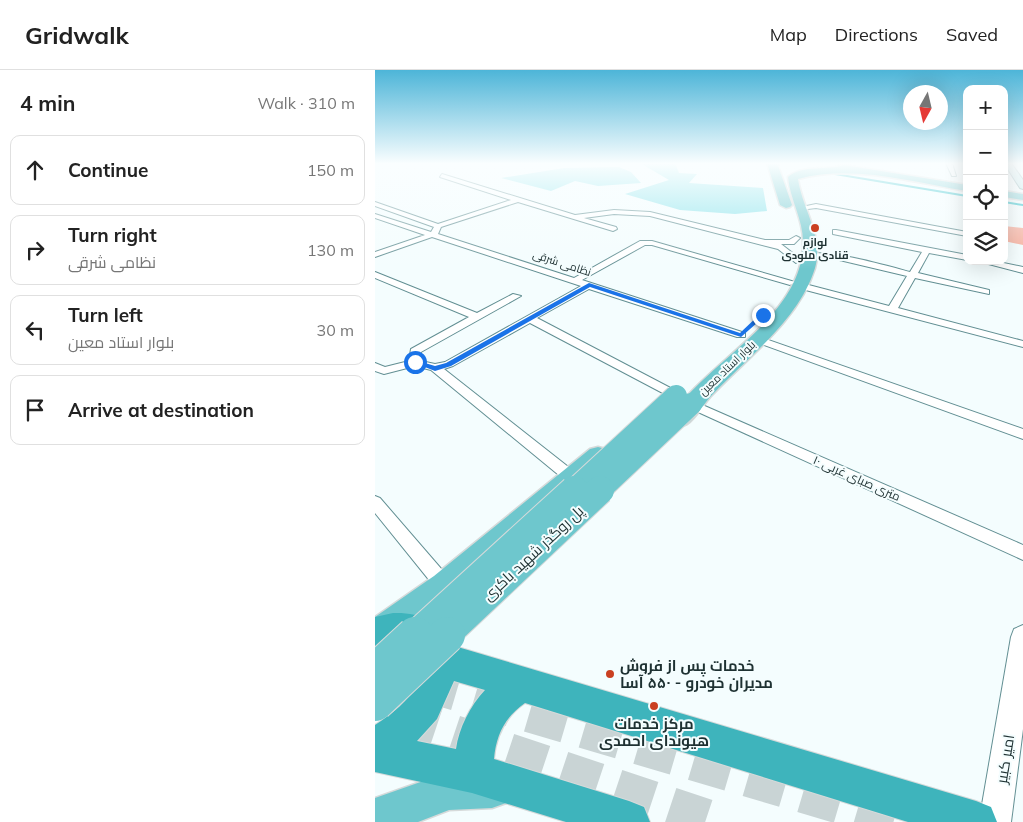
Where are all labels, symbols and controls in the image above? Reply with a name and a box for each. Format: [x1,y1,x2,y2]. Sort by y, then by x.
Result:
text: Gridwalk [25,20,129,50]
text: Map [770,23,807,46]
text: Directions [835,23,918,46]
text: Saved [946,23,998,46]
north arrow [903,85,948,130]
map controls [963,85,1008,265]
button: + [963,85,1008,130]
text: 4 min [20,90,75,116]
text: Walk · 310 m [257,93,355,113]
button: − [963,130,1008,175]
icon: ahead [21,156,49,184]
text: Continue [68,158,148,182]
text: 150 m [307,160,354,180]
button: locate [963,175,1008,220]
button: layers [963,220,1008,265]
marker: لوازم قنادی ملودی [809,222,821,234]
text: Turn right [68,223,157,247]
place label: لوازم قنادی ملودی [781,235,849,263]
icon: right [21,236,49,264]
text: 130 m [307,240,354,260]
street label: نظامی شرقی [531,247,593,279]
text: نظامی شرقی [68,252,156,272]
text: Turn left [68,303,143,327]
route end [752,304,775,327]
icon: left [21,316,49,344]
text: 30 m [317,320,354,340]
text: بلوار استاد معین [68,332,174,352]
street label: بلوار استاد معین [696,338,758,398]
route start [404,351,427,374]
icon: arrive [21,396,49,424]
text: Arrive at destination [68,398,254,422]
street label: ۱۰ متری صبای غربی [811,452,903,504]
street label: پل روگذر شهید باکری [479,501,588,605]
place label: خدمات پس از فروش مدیران خودرو - ۵۵۰ آسا [620,656,773,692]
marker: خدمات پس از فروش مدیران خودرو - ۵۵۰ آسا [604,668,616,680]
marker: مرکز خدمات هیوندای احمدی [648,700,660,712]
place label: مرکز خدمات هیوندای احمدی [599,714,709,750]
street label: امیر کبیر [992,733,1018,786]

